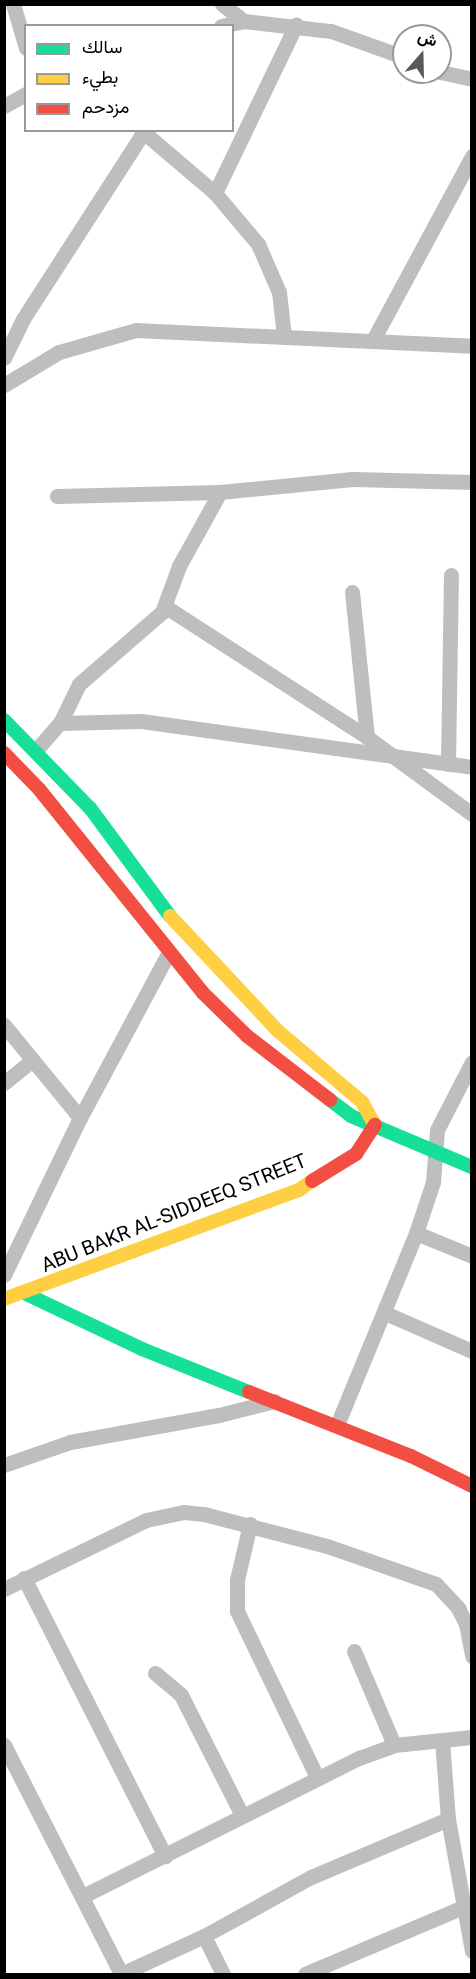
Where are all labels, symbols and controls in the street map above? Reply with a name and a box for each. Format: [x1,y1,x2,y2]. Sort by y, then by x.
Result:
legend [24,24,234,132]
north arrow [392,24,452,84]
text: ش [415,26,440,51]
text: سالك [82,36,122,57]
text: بطيء [82,66,118,87]
text: مزدحم [82,96,129,117]
street label: ABU BAKR AL-SIDDEEQ STREET [38,1149,310,1277]

